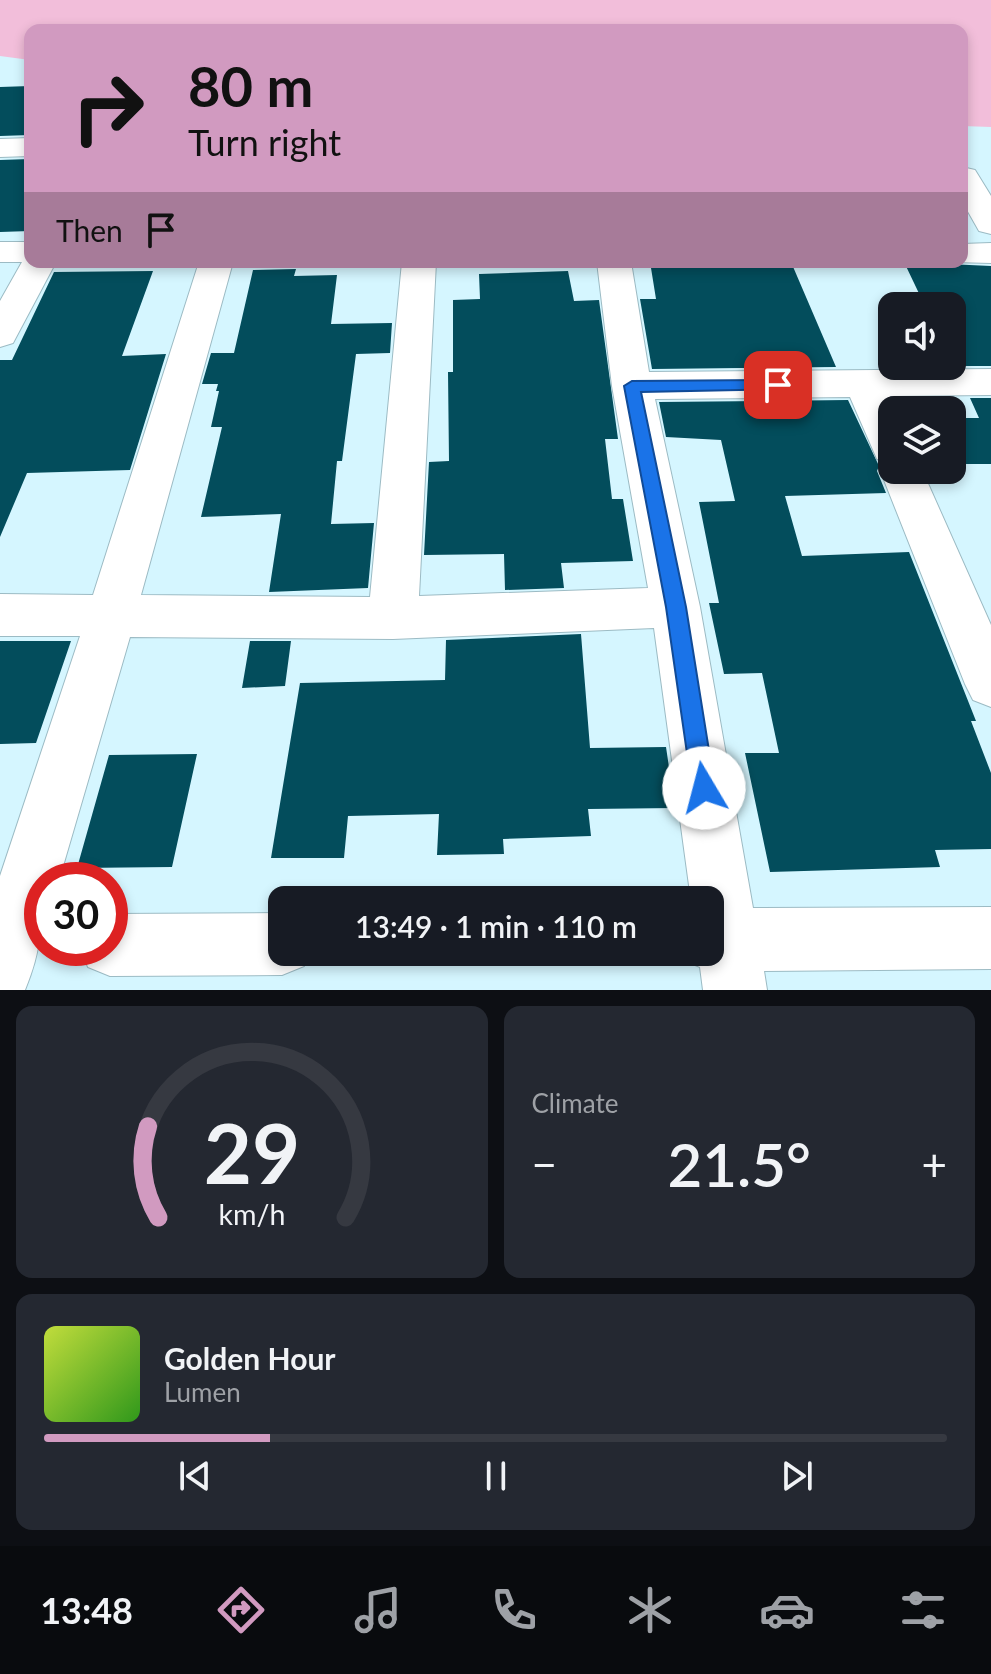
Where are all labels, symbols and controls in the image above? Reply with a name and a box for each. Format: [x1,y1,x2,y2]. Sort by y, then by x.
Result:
text: 80 m [188,52,313,119]
icon: right [56,56,160,160]
text: Turn right [188,120,341,164]
icon: arrive [139,208,183,252]
text: Then [56,212,123,248]
map controls [878,292,966,484]
button: sound [878,292,966,380]
pin [744,351,812,419]
icon: arrive [756,363,800,407]
button: layers [878,396,966,484]
position arrow [662,746,746,830]
speed limit sign: 30 [24,862,128,966]
text: 13:49 · 1 min · 110 m [355,908,637,944]
text: Climate [532,1087,618,1119]
text: 29 [204,1102,300,1202]
text: 21.5° [668,1128,811,1200]
text: − [532,1138,557,1190]
text: + [921,1138,947,1190]
text: km/h [218,1197,285,1231]
text: Golden Hour [164,1340,336,1376]
text: Lumen [164,1376,241,1408]
icon: previous [173,1454,217,1498]
icon: pause [474,1454,518,1498]
icon: next [775,1454,819,1498]
icon: directions [213,1582,269,1638]
icon: music [350,1582,406,1638]
icon: phone [486,1582,542,1638]
icon: climate [622,1582,678,1638]
icon: car [759,1582,815,1638]
icon: filters [895,1582,951,1638]
text: 13:48 [40,1588,133,1632]

